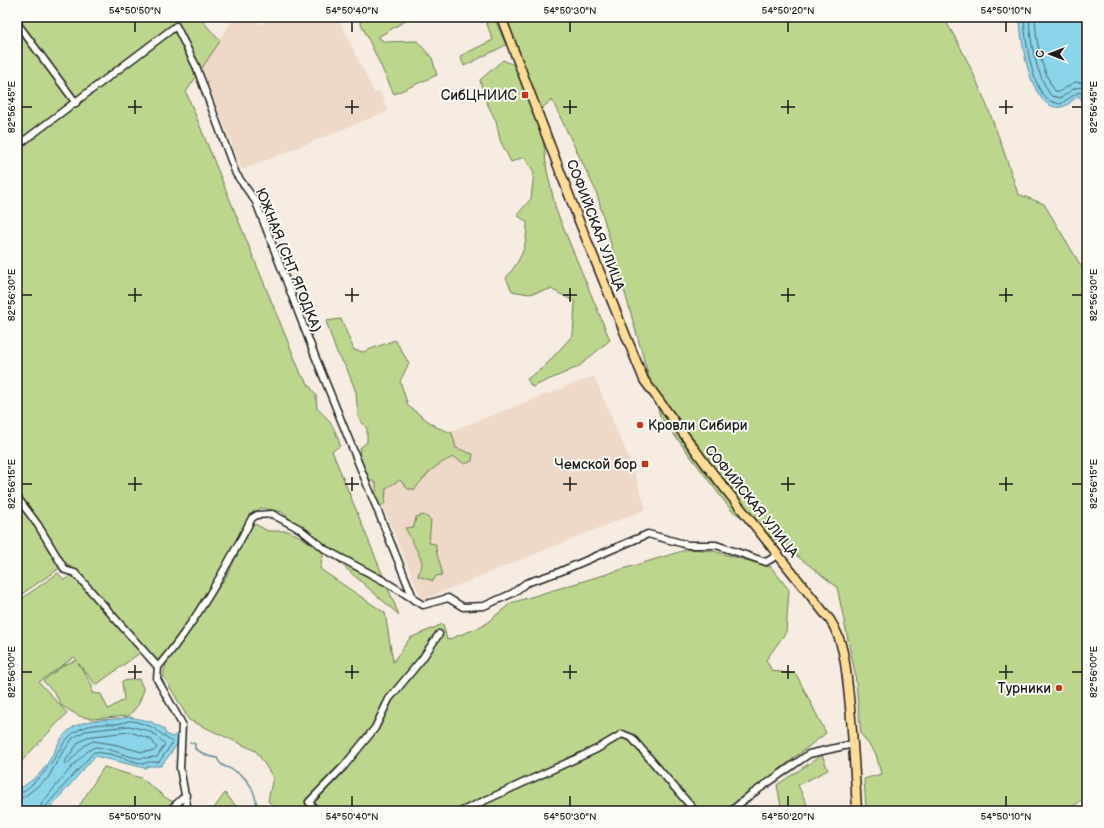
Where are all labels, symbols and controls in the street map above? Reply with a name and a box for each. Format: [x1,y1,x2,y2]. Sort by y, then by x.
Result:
text: 54°50'50"N [109,5,161,17]
text: 54°50'40"N [325,5,379,17]
text: 54°50'30"N [543,5,597,17]
text: 54°50'20"N [762,5,814,17]
text: 54°50'10"N [981,5,1031,17]
north arrow [1030,34,1070,74]
text: С [1034,50,1047,58]
text: 82°56'45"E [6,80,18,133]
text: 82°56'45"E [1088,80,1100,133]
place label: СибЦНИИС [441,87,518,104]
marker: СибЦНИИС [520,90,530,100]
street label: СОФИЙСКАЯ УЛИЦА [563,157,629,294]
street label: ЮЖНАЯ (СНТ ЯГОДКА) [252,186,325,335]
text: 82°56'30"E [6,268,18,321]
text: 82°56'30"E [1088,268,1100,321]
place label: Кровли Сибири [648,417,748,434]
marker: Кровли Сибири [635,420,645,430]
street label: СОФИЙСКАЯ УЛИЦА [701,442,802,561]
place label: Чемской бор [555,456,637,473]
text: 82°56'15"E [6,459,18,509]
marker: Чемской бор [640,459,650,469]
text: 82°56'15"E [1088,459,1100,509]
text: 82°56'00"E [6,646,18,698]
text: 82°56'00"E [1088,646,1100,698]
place label: Турники [998,680,1051,697]
marker: Турники [1054,683,1064,693]
text: 54°50'50"N [109,811,161,823]
text: 54°50'40"N [325,811,379,823]
text: 54°50'30"N [543,811,597,823]
text: 54°50'20"N [762,811,814,823]
text: 54°50'10"N [981,811,1031,823]

